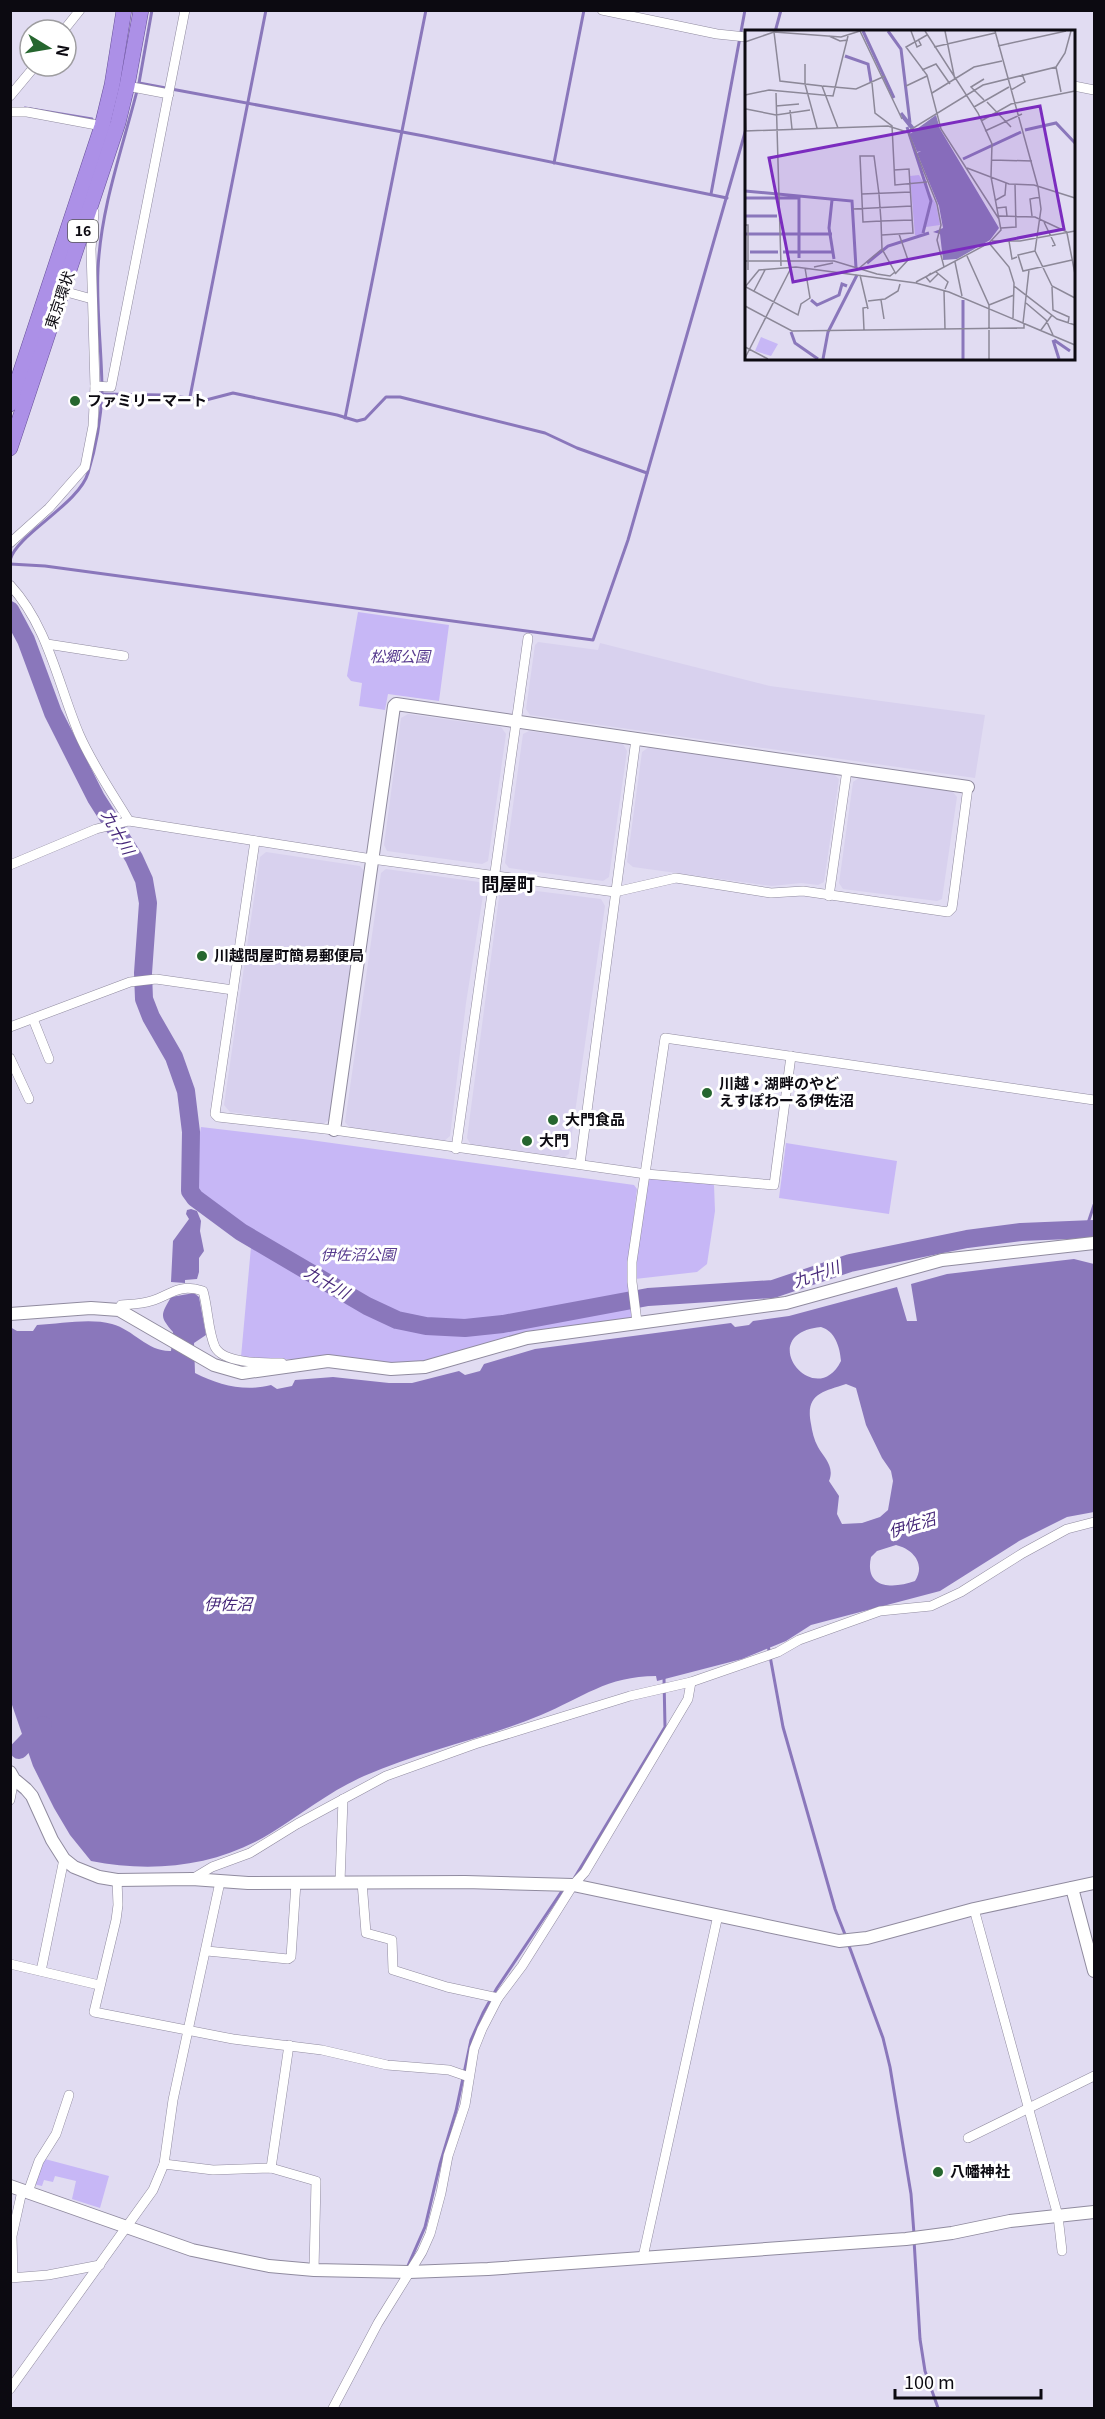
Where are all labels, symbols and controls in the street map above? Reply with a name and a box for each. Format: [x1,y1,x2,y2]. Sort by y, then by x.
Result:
north arrow [18,18,78,78]
inset map [745,30,1075,360]
text: N [51,43,77,59]
road number: 16 [68,220,98,242]
street label: 東京環状 [39,268,78,331]
place label: ファミリーマート [87,389,207,410]
marker: ファミリーマート [68,394,82,408]
park label: 松郷公園 [370,645,432,666]
water label: 九十川 [97,805,142,860]
district label: 問屋町 [481,870,535,896]
place label: 川越問屋町簡易郵便局 [214,944,364,965]
marker: 川越問屋町簡易郵便局 [195,949,209,963]
place label: 川越・湖畔のやど えすぽわーる伊佐沼 [719,1072,854,1110]
marker: 川越・湖畔のやど えすぽわーる伊佐沼 [700,1086,714,1100]
place label: 大門食品 [565,1108,625,1129]
marker: 大門食品 [546,1113,560,1127]
place label: 大門 [539,1129,569,1150]
marker: 大門 [520,1134,534,1148]
park label: 伊佐沼公園 [320,1243,397,1264]
water label: 九十川 [789,1253,844,1292]
water label: 九十川 [301,1259,356,1305]
water label: 伊佐沼 [885,1505,940,1543]
water label: 伊佐沼 [204,1591,254,1615]
place label: 八幡神社 [950,2160,1010,2181]
marker: 八幡神社 [931,2165,945,2179]
scale bar [895,2362,1040,2400]
text: 100 m [904,2368,955,2394]

